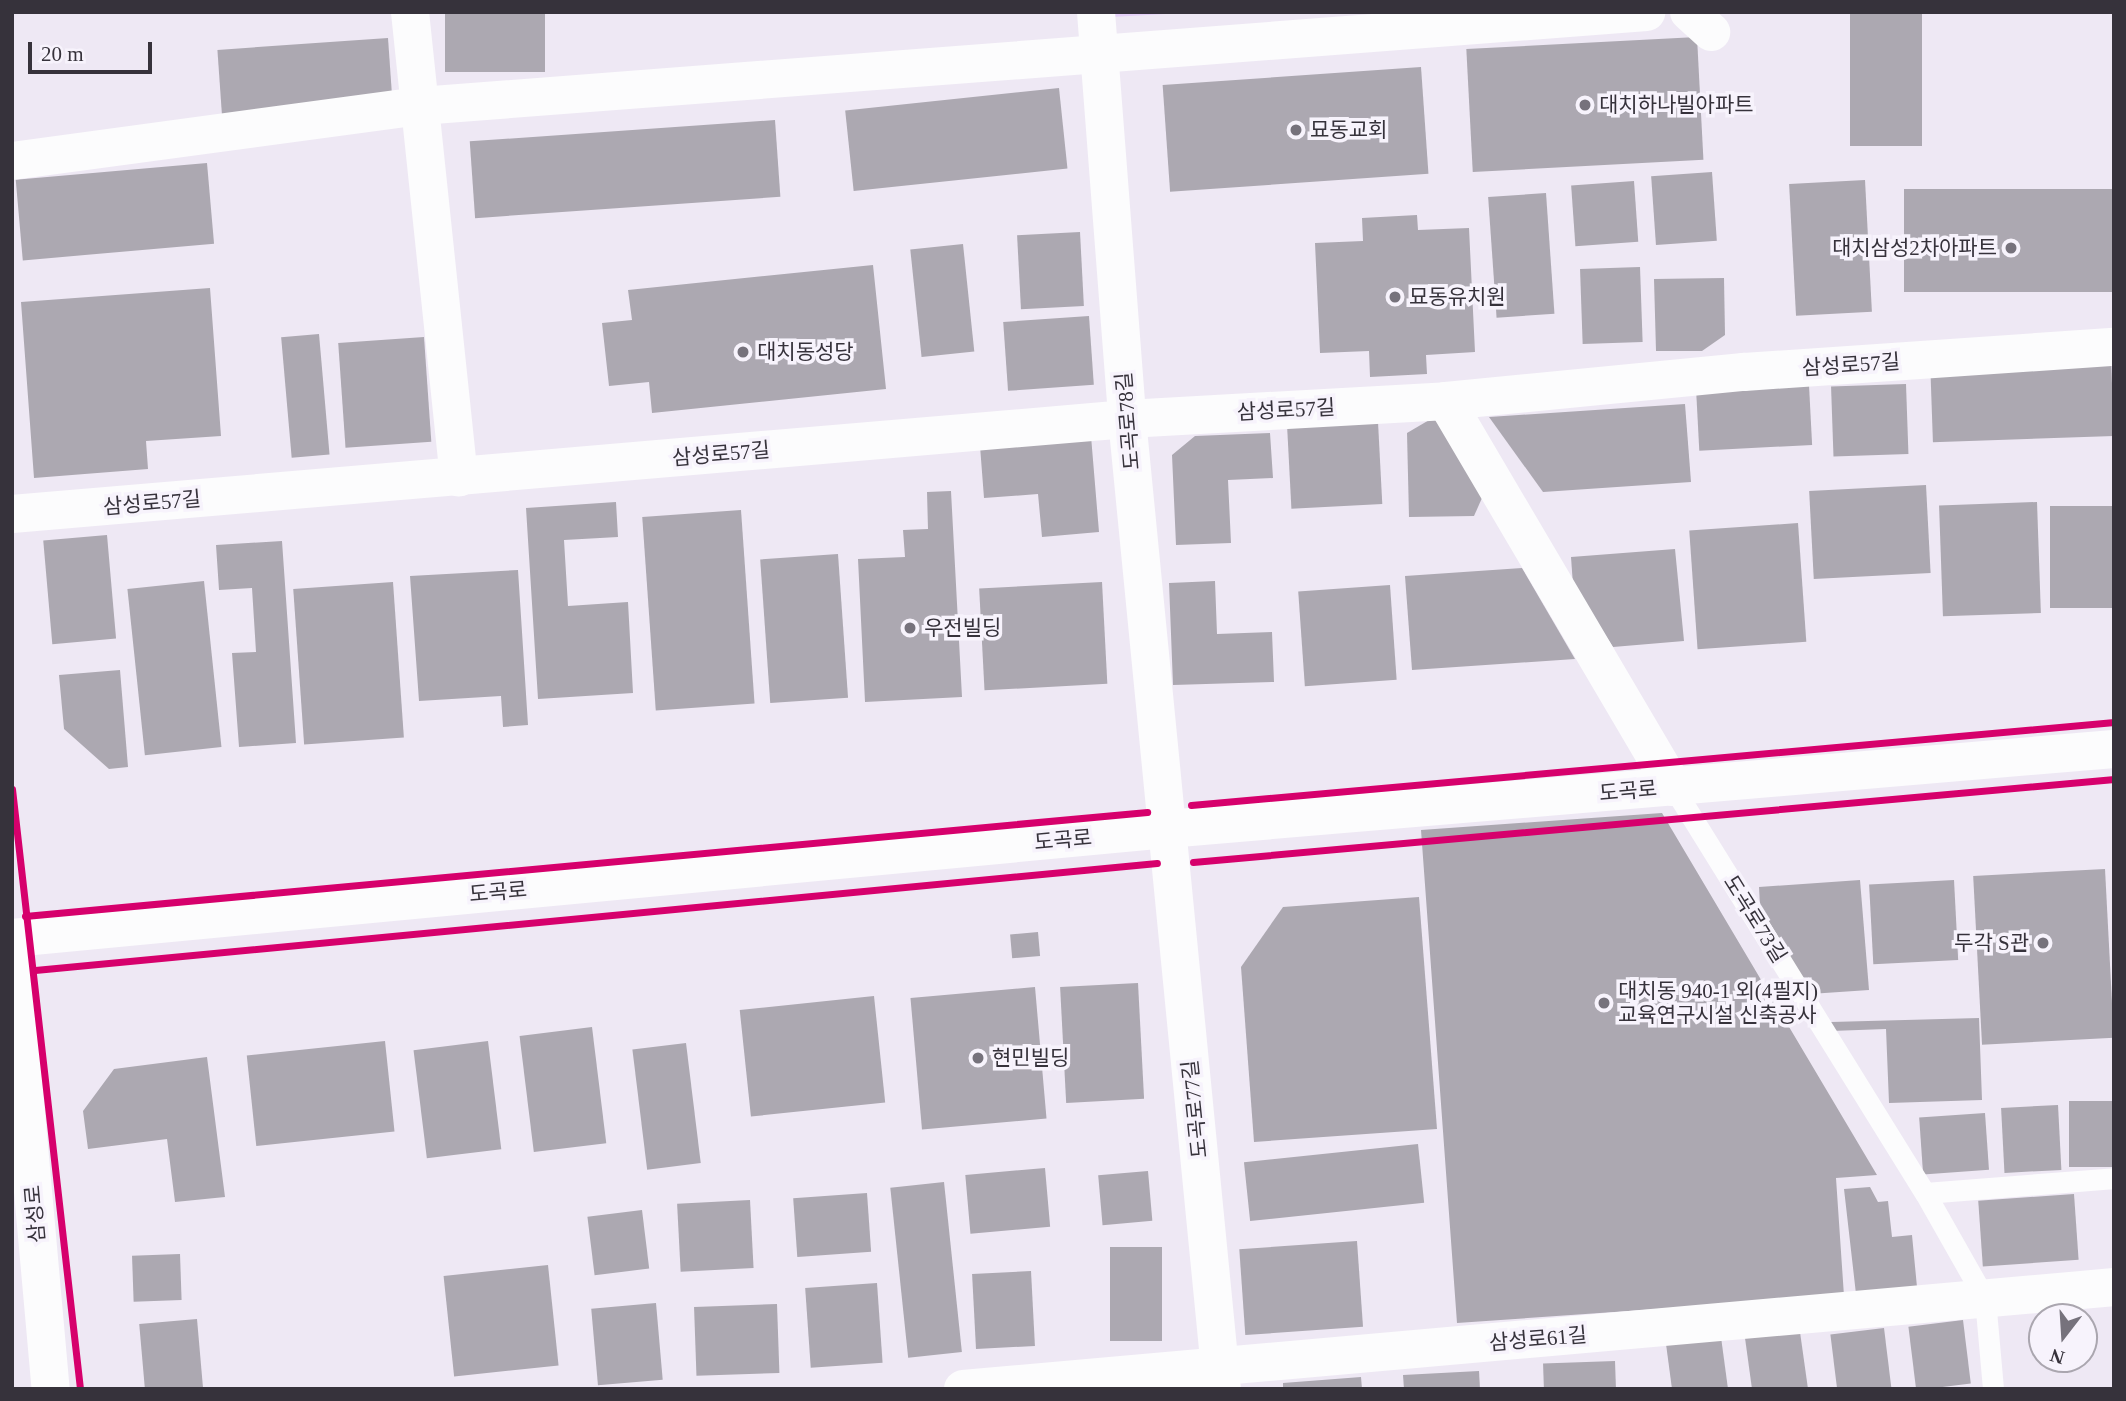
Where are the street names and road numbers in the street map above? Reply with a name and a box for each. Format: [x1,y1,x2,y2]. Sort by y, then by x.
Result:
street label: 삼성로57길 [1801,349,1901,381]
street label: 도곡로78길 [1111,371,1145,471]
street label: 삼성로57길 [1236,395,1336,425]
street label: 삼성로57길 [671,437,771,471]
street label: 삼성로57길 [102,486,202,520]
street label: 도곡로 [1598,776,1658,806]
street label: 도곡로 [1033,825,1093,855]
street label: 도곡로73길 [1718,871,1792,967]
street label: 도곡로 [468,877,528,907]
street label: 도곡로77길 [1177,1059,1213,1159]
street label: 삼성로 [20,1184,50,1244]
street label: 삼성로61길 [1488,1322,1588,1356]

